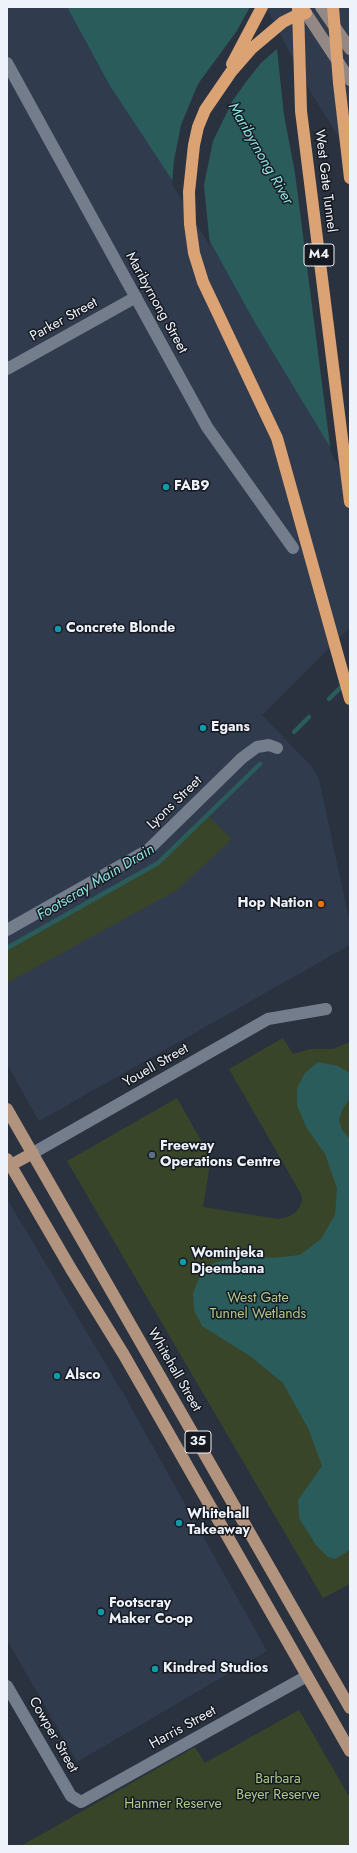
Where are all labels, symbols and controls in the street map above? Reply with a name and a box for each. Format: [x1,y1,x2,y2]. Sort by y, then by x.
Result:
water label: Maribyrnong River [223,100,297,208]
street label: West Gate Tunnel [310,129,340,233]
road number: M4 [304,244,334,266]
street label: Maribyrnong Street [121,249,191,357]
street label: Parker Street [27,295,101,345]
place label: FAB9 [174,479,210,495]
marker: FAB9 [161,482,171,492]
place label: Concrete Blonde [66,621,175,637]
marker: Concrete Blonde [53,624,63,634]
place label: Egans [211,720,250,736]
marker: Egans [198,723,208,733]
street label: Lyons Street [144,773,206,833]
water label: Footscray Main Drain [34,841,158,925]
place label: Hop Nation [238,896,313,912]
marker: Hop Nation [316,899,326,909]
street label: Youell Street [120,1041,192,1091]
place label: Freeway Operations Centre [160,1139,281,1172]
marker: Freeway Operations Centre [147,1150,157,1160]
place label: Wominjeka Djeembana [191,1246,264,1278]
marker: Wominjeka Djeembana [178,1257,188,1267]
park label: West Gate Tunnel Wetlands [210,1291,306,1324]
street label: Whitehall Street [143,1325,205,1415]
place label: Alsco [65,1368,101,1384]
marker: Alsco [52,1371,62,1381]
road number: 35 [185,1431,211,1453]
place label: Whitehall Takeaway [187,1507,250,1540]
marker: Whitehall Takeaway [174,1518,184,1528]
place label: Footscray Maker Co-op [109,1596,193,1628]
marker: Footscray Maker Co-op [96,1607,106,1617]
place label: Kindred Studios [163,1661,268,1677]
marker: Kindred Studios [150,1664,160,1674]
street label: Cowper Street [25,1694,81,1776]
street label: Harris Street [147,1703,219,1753]
park label: Barbara Beyer Reserve [236,1772,320,1804]
park label: Hanmer Reserve [124,1797,222,1813]

